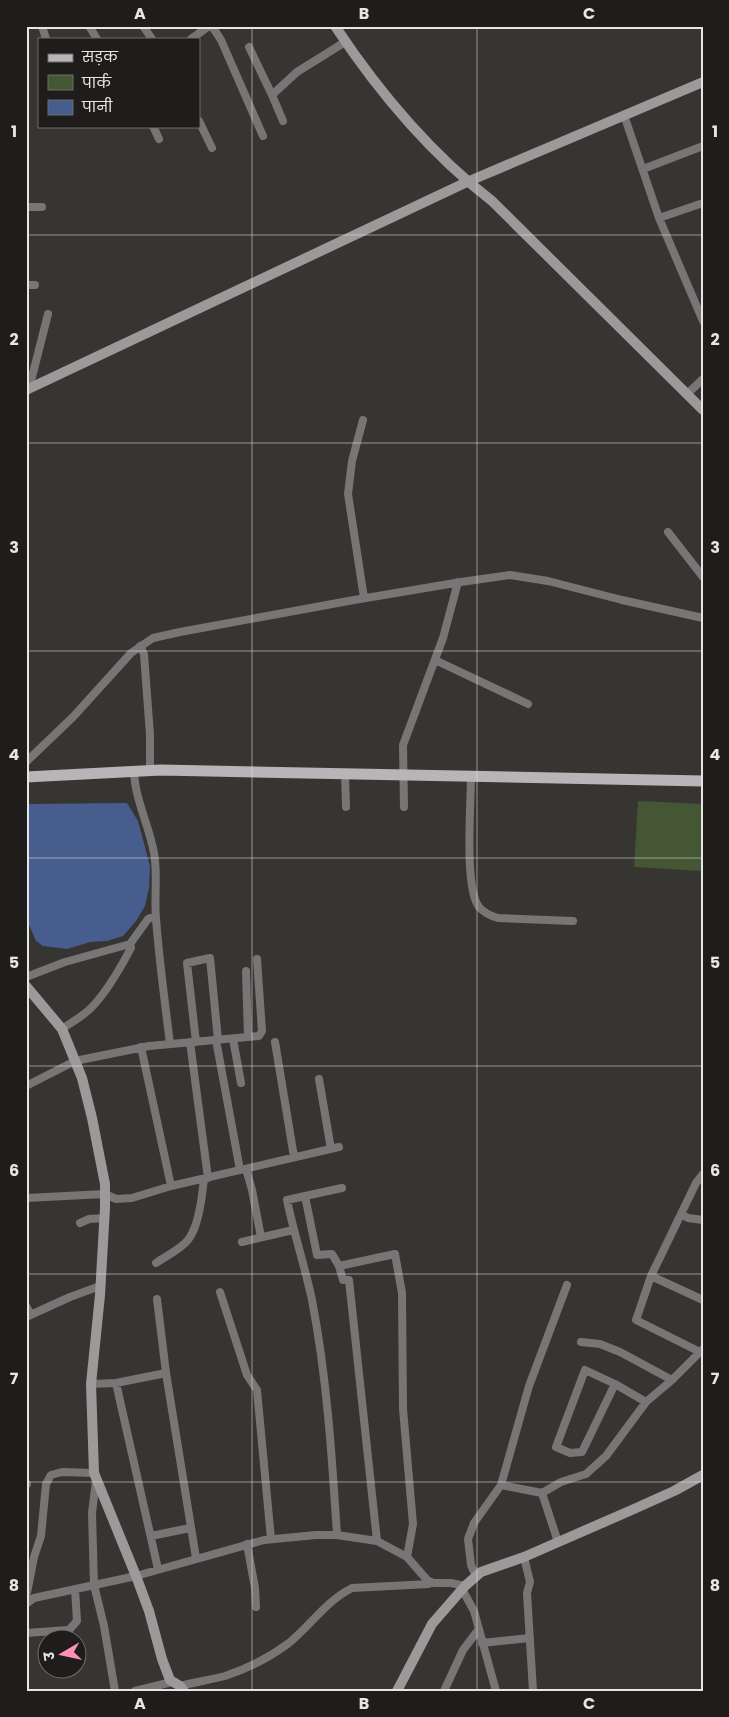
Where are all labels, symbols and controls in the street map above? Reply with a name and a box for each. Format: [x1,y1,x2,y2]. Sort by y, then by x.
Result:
text: A [134,2,146,25]
text: B [359,2,369,25]
text: C [583,2,595,25]
legend [38,38,200,128]
text: सड़क [81,46,119,67]
text: पार्क [81,72,112,93]
text: पानी [81,96,113,117]
text: 1 [11,120,17,143]
text: 1 [712,120,718,143]
text: 2 [9,328,19,351]
text: 2 [710,328,720,351]
text: 3 [9,536,19,559]
text: 3 [710,536,720,559]
text: 4 [9,743,20,766]
text: 4 [710,743,721,766]
text: 5 [9,951,19,974]
text: 5 [710,951,720,974]
text: 6 [9,1159,19,1182]
text: 6 [710,1159,720,1182]
text: 7 [10,1367,19,1390]
text: 7 [711,1367,720,1390]
text: 8 [9,1574,19,1597]
text: 8 [710,1574,720,1597]
north arrow [38,1630,88,1680]
text: उ [38,1649,60,1662]
text: A [134,1692,146,1715]
text: B [359,1692,369,1715]
text: C [583,1692,595,1715]

